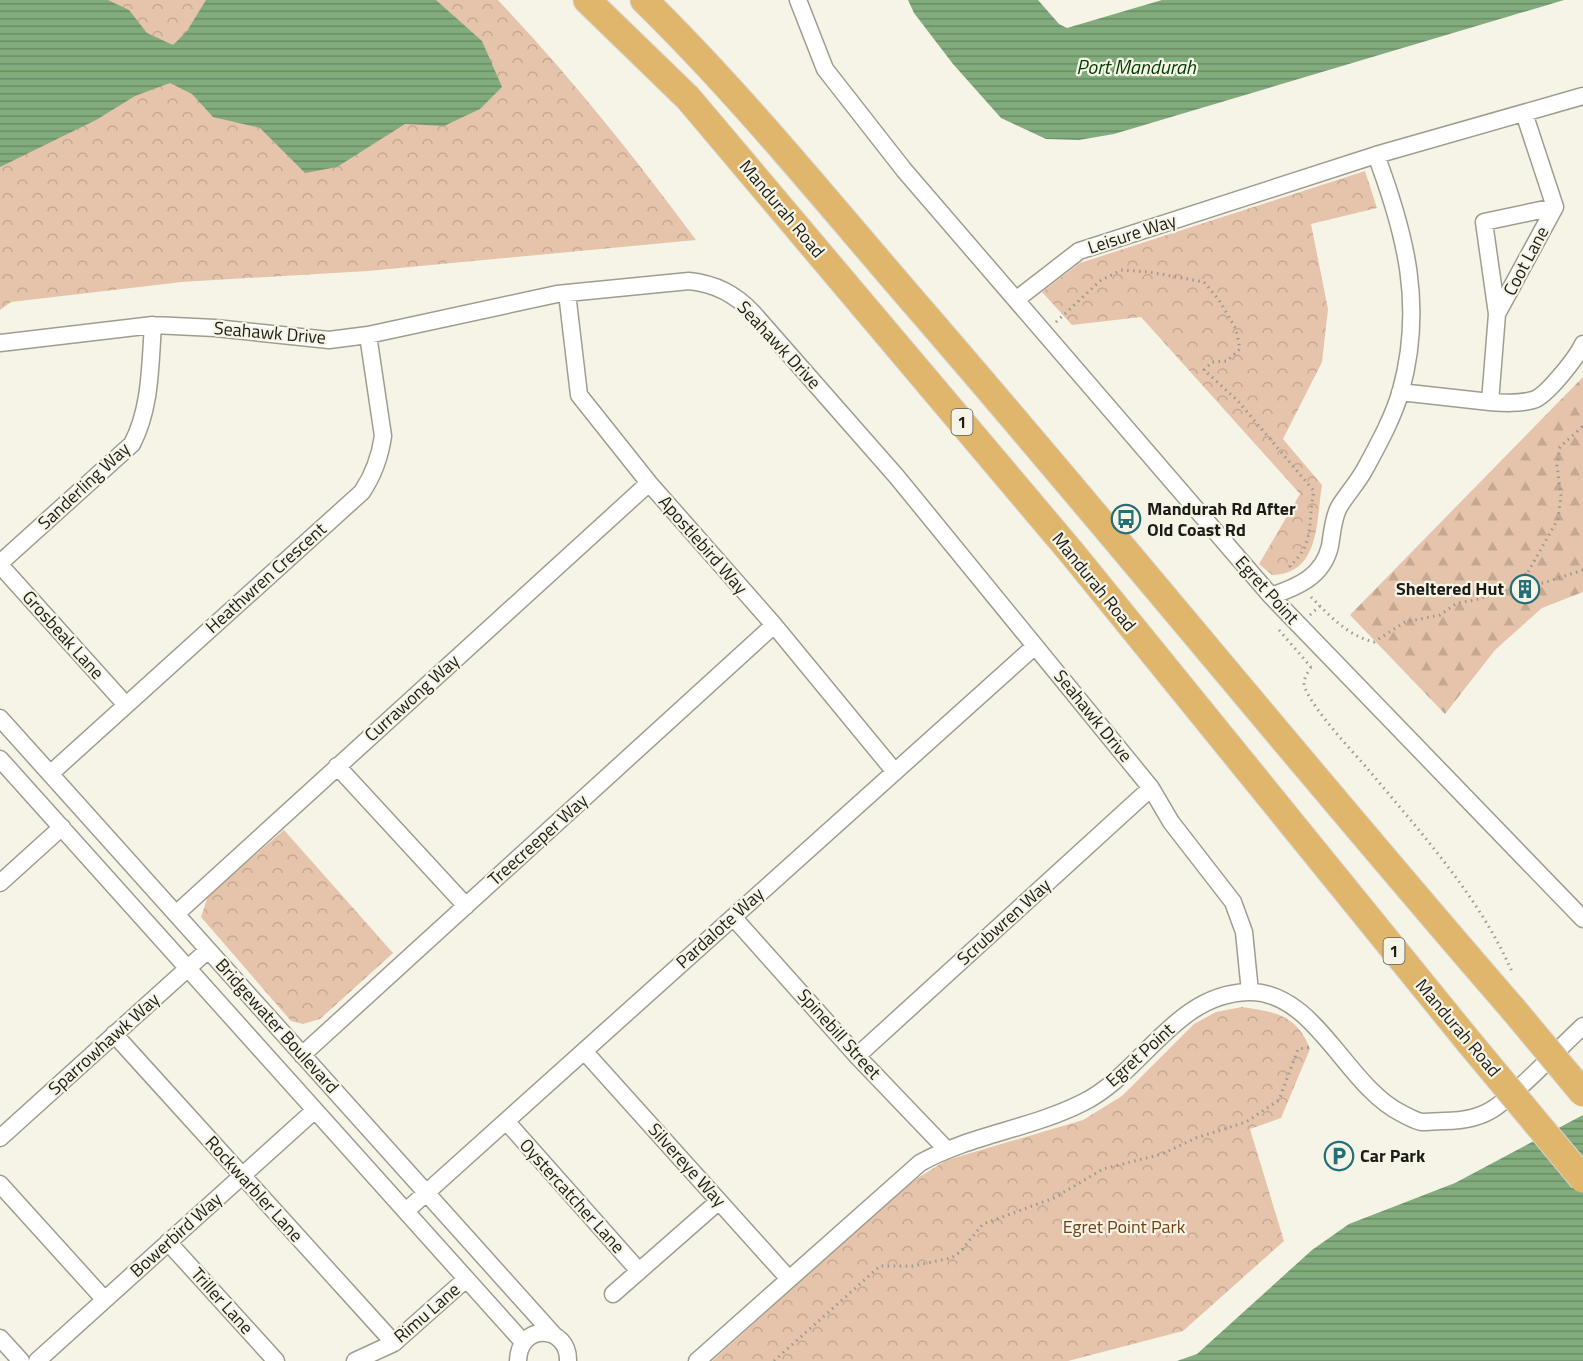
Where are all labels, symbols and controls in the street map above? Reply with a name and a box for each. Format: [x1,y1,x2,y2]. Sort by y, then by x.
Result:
water label: Port Mandurah [1076,51,1197,82]
street label: Mandurah Road [733,154,832,264]
street label: Leisure Way [1084,206,1180,261]
street label: Coot Lane [1496,221,1555,300]
street label: Seahawk Drive [731,294,828,395]
street label: Seahawk Drive [213,314,327,351]
road number: 1 [952,409,972,435]
street label: Sanderling Way [31,435,136,536]
street label: Apostlebird Way [653,489,754,600]
place label: Mandurah Rd After Old Coast Rd [1147,495,1296,543]
bus stop icon: Mandurah Rd After Old Coast Rd [1110,503,1142,535]
street label: Heathwren Crescent [199,515,333,639]
street label: Mandurah Road [1046,526,1143,637]
street label: Egret Point [1229,549,1306,631]
building icon: Sheltered Hut [1509,573,1541,605]
place label: Sheltered Hut [1396,575,1504,602]
street label: Grosbeak Lane [16,584,111,685]
street label: Currawong Way [358,647,465,748]
street label: Seahawk Drive [1048,664,1139,768]
street label: Treecreeper Way [482,787,594,892]
street label: Scrubwren Way [951,872,1057,971]
street label: Pardalote Way [670,880,770,975]
road number: 1 [1384,938,1404,964]
street label: Bridgewater Boulevard [209,952,345,1099]
street label: Mandurah Road [1409,973,1508,1083]
street label: Spinebill Street [791,982,888,1086]
street label: Sparrowhawk Way [42,986,166,1101]
street label: Egret Point [1099,1016,1181,1093]
street label: Silvereye Way [642,1117,733,1213]
street label: Rockwarbler Lane [199,1129,310,1248]
street label: Oystercatcher Lane [513,1132,631,1259]
parking icon: Car Park [1323,1140,1355,1172]
place label: Car Park [1360,1142,1426,1169]
street label: Bowerbird Way [124,1186,228,1283]
park label: Egret Point Park [1063,1213,1186,1240]
street label: Triller Lane [185,1261,260,1340]
street label: Rimu Lane [388,1276,466,1349]

